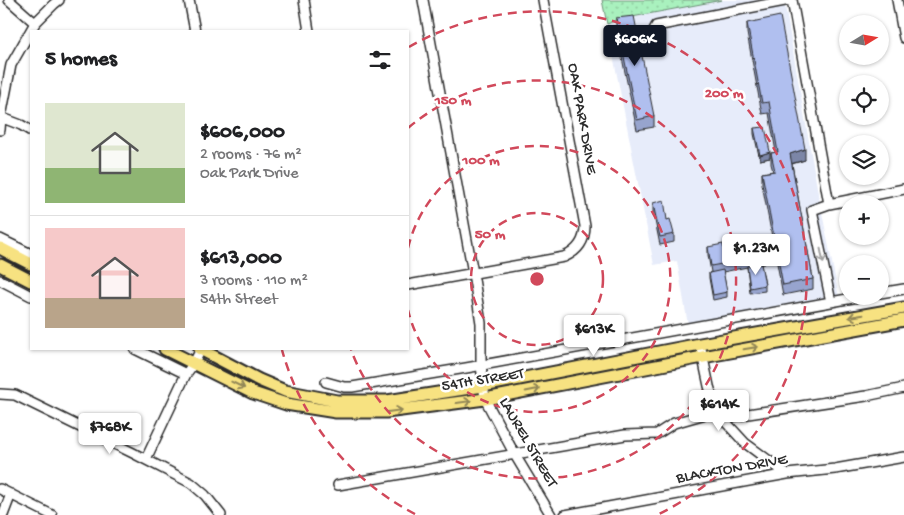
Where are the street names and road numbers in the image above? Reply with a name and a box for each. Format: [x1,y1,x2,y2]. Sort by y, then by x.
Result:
street label: OAK PARK DRIVE [562,62,600,177]
street label: 54TH STREET [440,365,526,397]
street label: LAUREL STREET [494,395,561,492]
street label: BLACKTON DRIVE [674,451,790,489]

